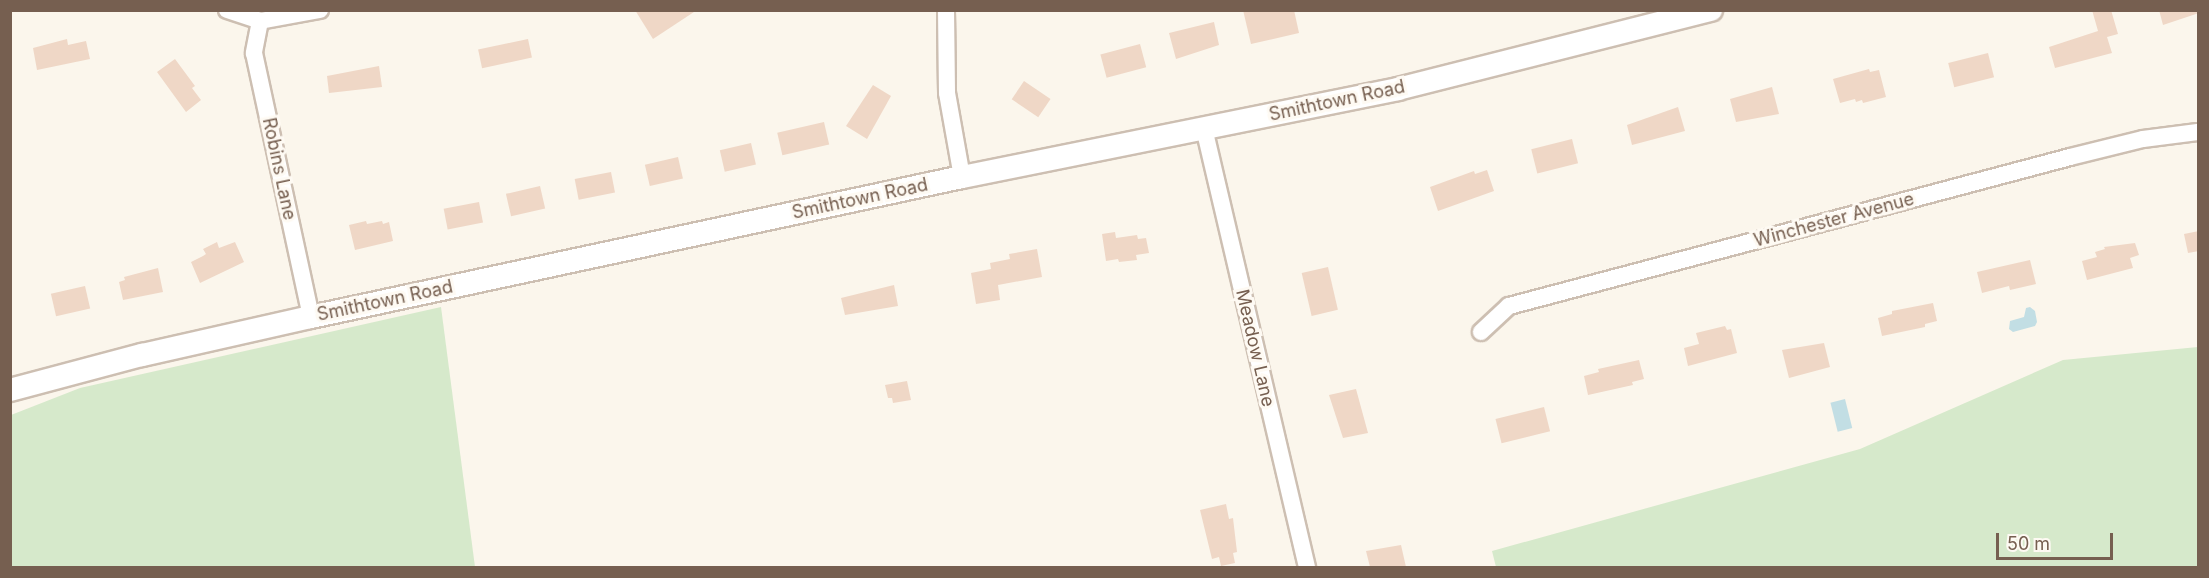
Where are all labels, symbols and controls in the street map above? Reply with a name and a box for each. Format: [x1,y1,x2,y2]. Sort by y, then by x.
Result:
street label: Smithtown Road [1267,76,1407,126]
street label: Robins Lane [258,116,300,222]
street label: Smithtown Road [790,174,930,224]
street label: Winchester Avenue [1752,188,1916,252]
street label: Smithtown Road [315,276,455,326]
street label: Meadow Lane [1231,287,1279,409]
scale bar [1999,521,2116,559]
text: 50 m [2007,533,2050,554]

